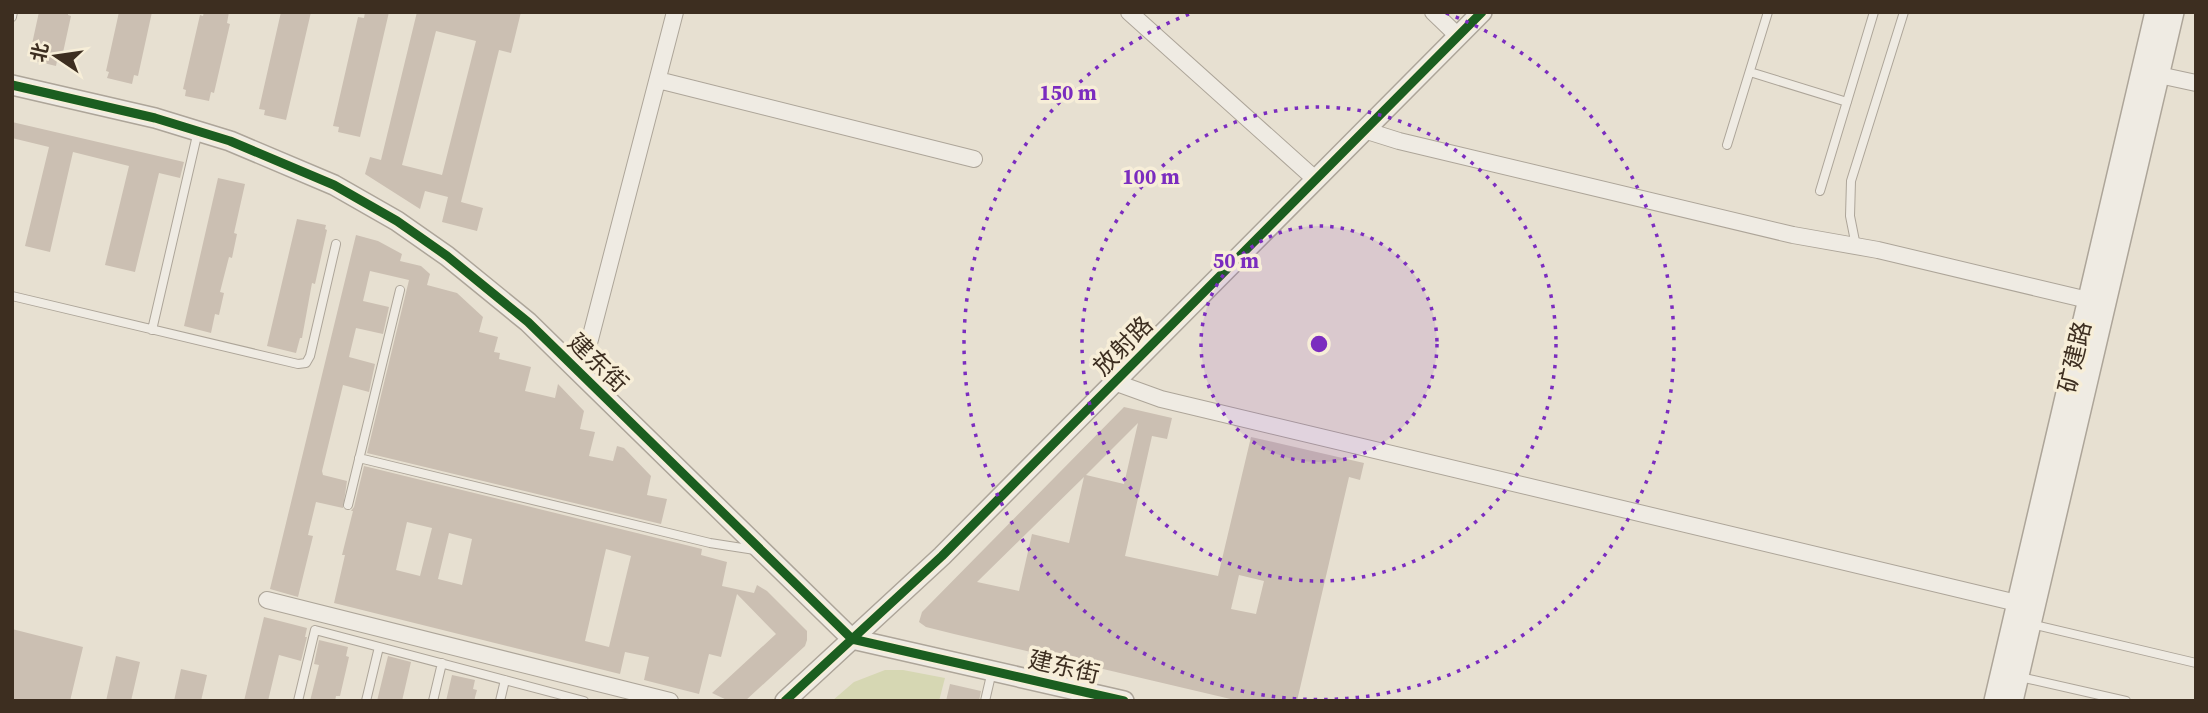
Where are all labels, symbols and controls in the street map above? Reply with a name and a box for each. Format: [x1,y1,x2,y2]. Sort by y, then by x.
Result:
north arrow [21,21,91,91]
text: 北 [25,40,54,64]
text: 150 m [1039,78,1097,107]
text: 100 m [1122,162,1180,191]
text: 50 m [1213,246,1259,275]
street label: 放射路 [1086,309,1160,383]
street label: 矿建路 [2050,318,2099,396]
street label: 建东街 [561,326,636,400]
centre of rings [1307,332,1331,356]
street label: 建东街 [1025,642,1103,691]

